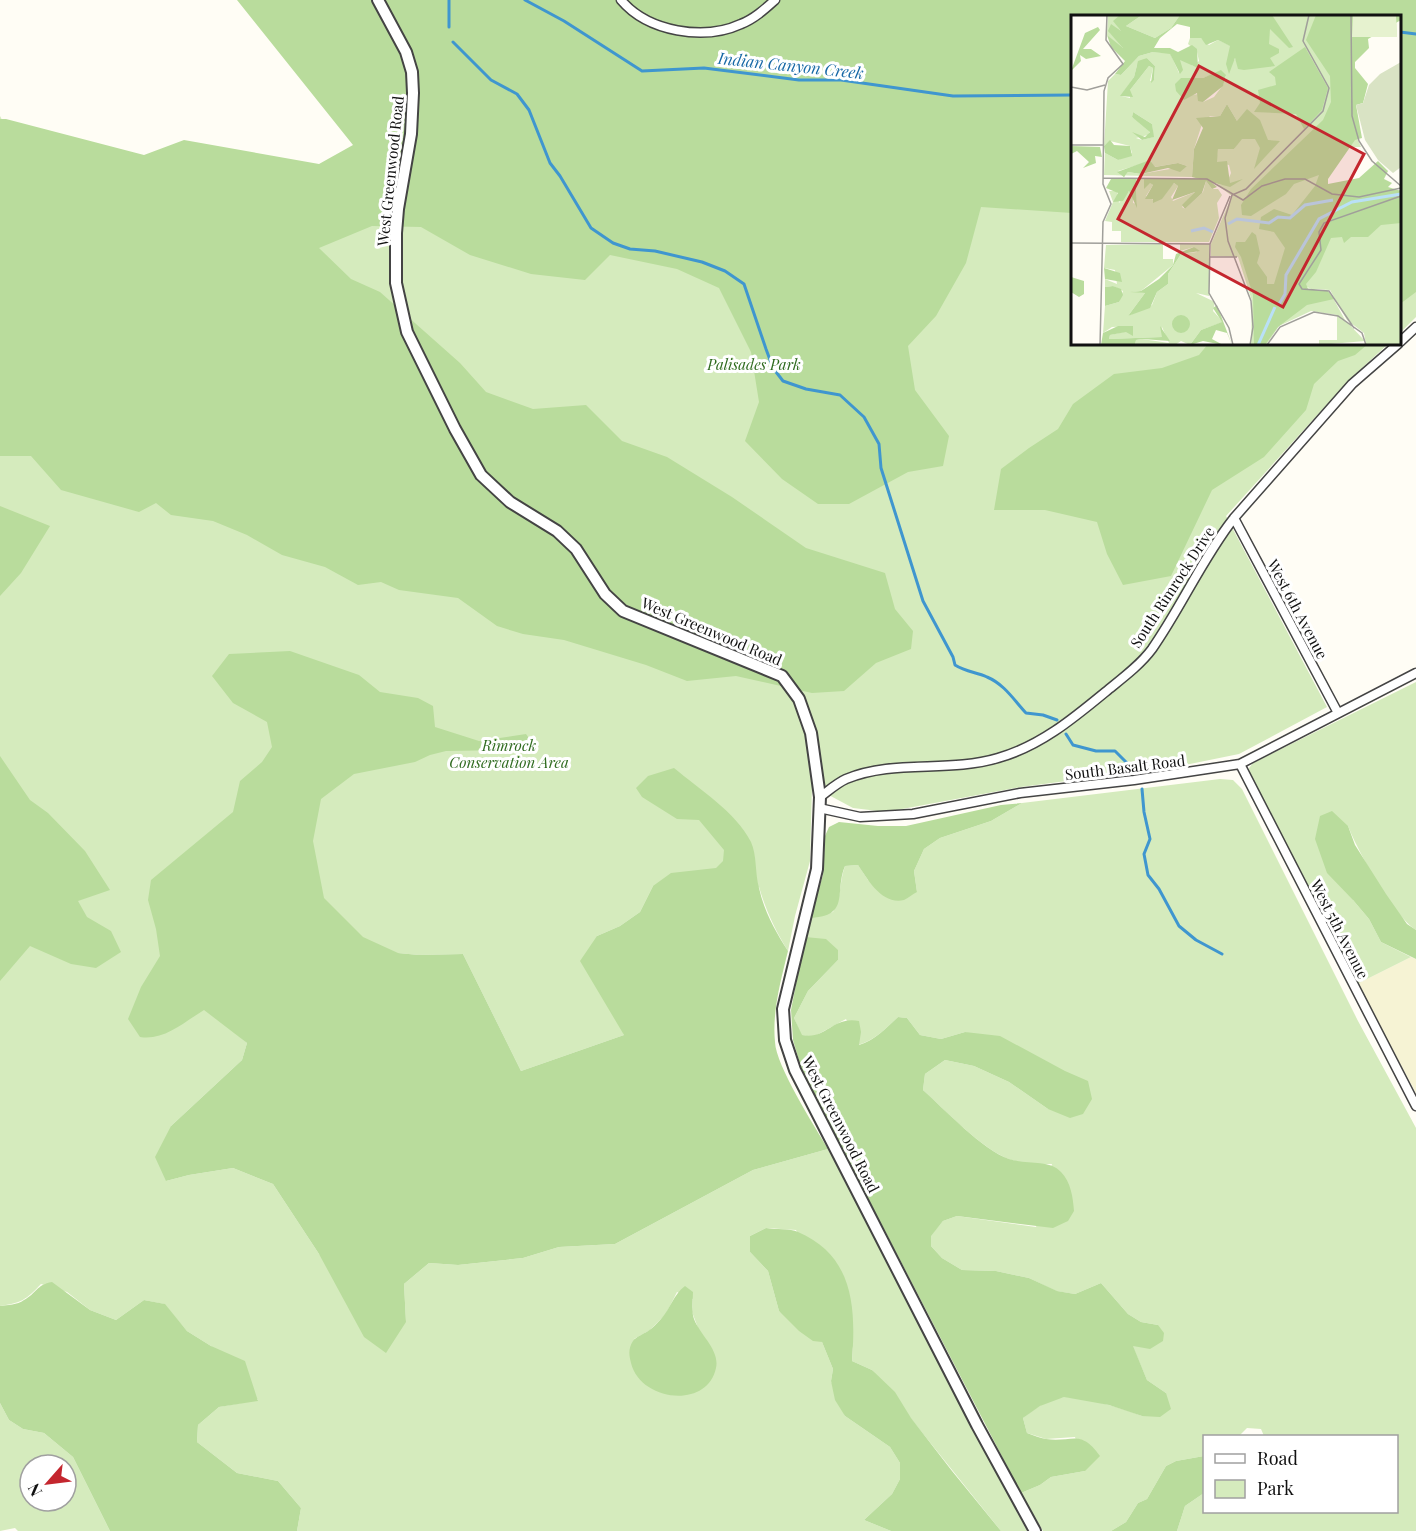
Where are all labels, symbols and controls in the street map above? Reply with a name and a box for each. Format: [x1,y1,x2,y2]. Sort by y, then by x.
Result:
inset map [1071,15,1401,345]
water label: Indian Canyon Creek [716,47,865,83]
street label: West Greenwood Road [372,95,408,248]
park label: Palisades Park [706,354,801,374]
street label: South Rimrock Drive [1125,523,1219,651]
street label: West 6th Avenue [1263,555,1333,662]
street label: West Greenwood Road [638,592,786,670]
park label: Rimrock Conservation Area [449,735,569,772]
street label: South Basalt Road [1064,750,1187,784]
street label: West 5th Avenue [1306,875,1374,982]
street label: West Greenwood Road [797,1051,884,1196]
legend [1203,1435,1398,1513]
text: Road [1257,1446,1298,1470]
north arrow [18,1453,78,1513]
text: Park [1257,1476,1294,1500]
text: N [22,1480,46,1500]

